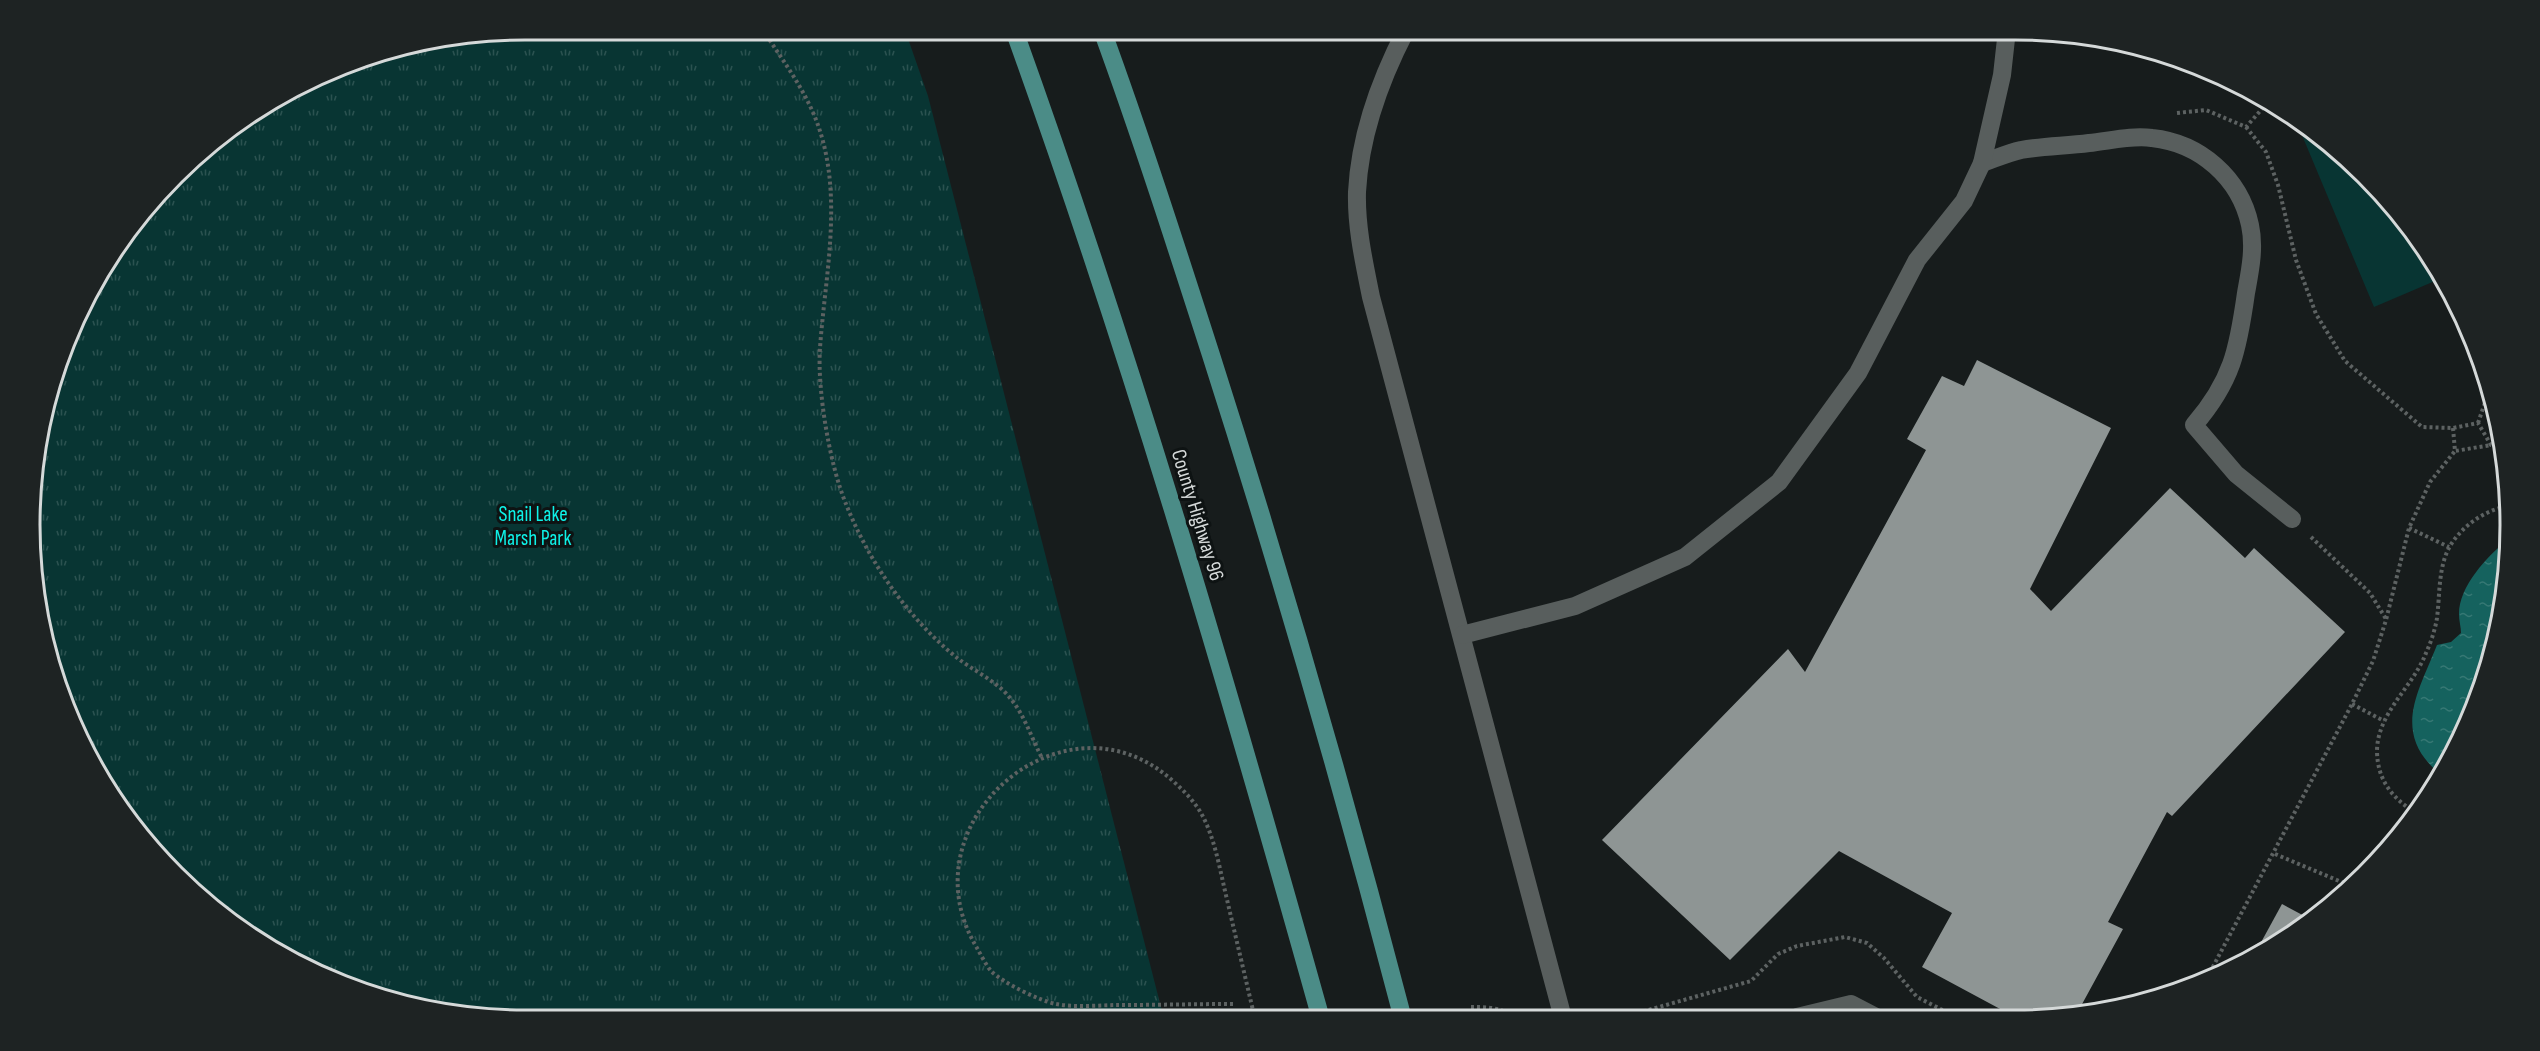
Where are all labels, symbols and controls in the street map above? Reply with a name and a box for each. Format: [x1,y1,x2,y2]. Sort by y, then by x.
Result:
street label: County Highway 96 [1166,447,1229,584]
park label: Snail Lake Marsh Park [495,502,571,551]

